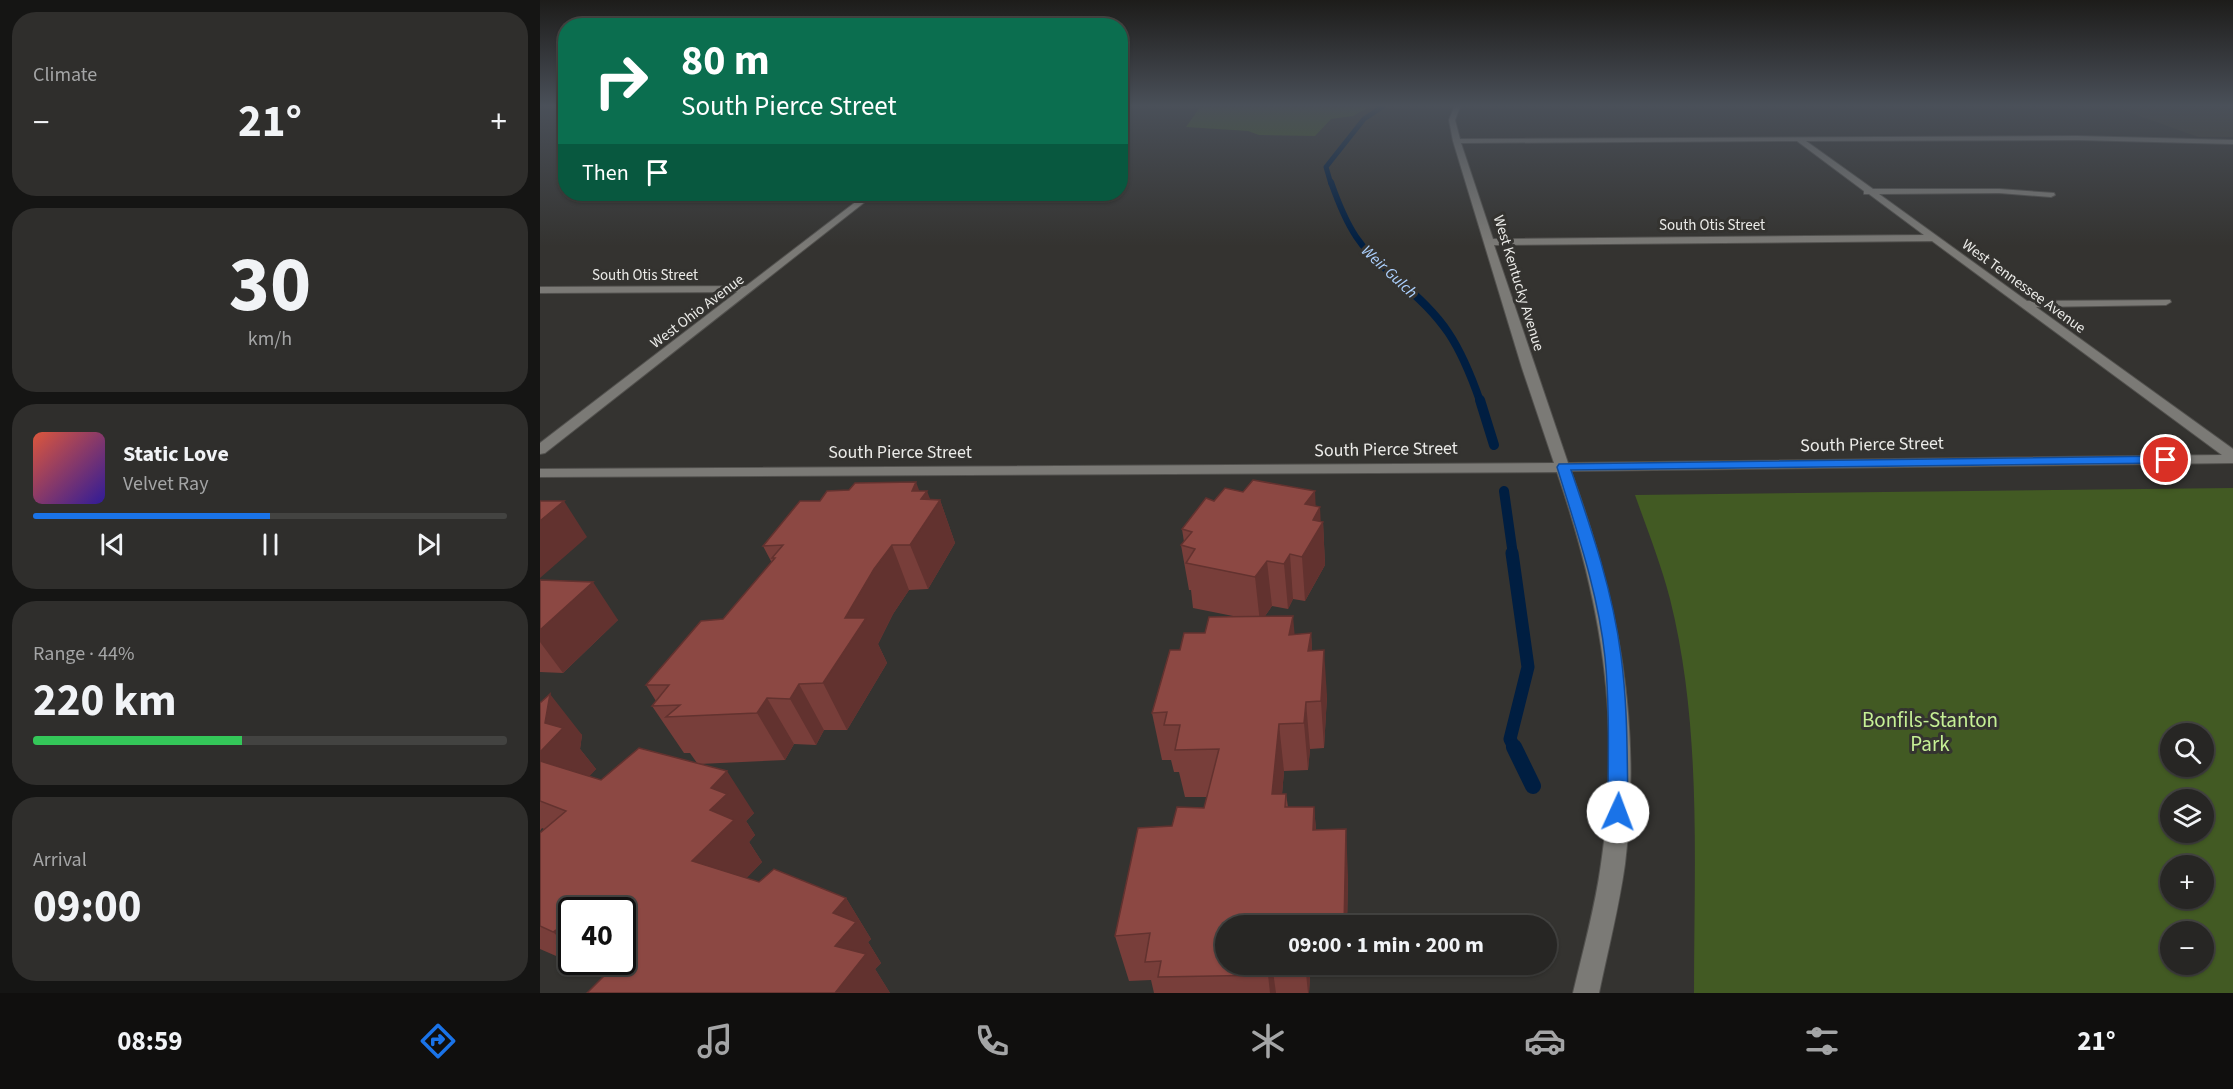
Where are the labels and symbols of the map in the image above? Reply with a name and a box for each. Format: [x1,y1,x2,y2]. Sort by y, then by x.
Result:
street label: West Kentucky Avenue [1488,213,1549,354]
street label: South Otis Street [1659,215,1765,236]
street label: West Tennessee Avenue [1958,234,2090,338]
water label: Weir Gulch [1357,240,1422,303]
street label: South Otis Street [592,265,698,286]
street label: West Ohio Avenue [646,269,749,354]
street label: South Pierce Street [1800,431,1944,458]
pin [2140,434,2191,485]
street label: South Pierce Street [1314,436,1458,463]
street label: South Pierce Street [828,440,972,465]
park label: Bonfils-Stanton Park [1862,705,1998,759]
position arrow [1586,780,1650,844]
speed limit sign: 40 [558,897,636,975]

